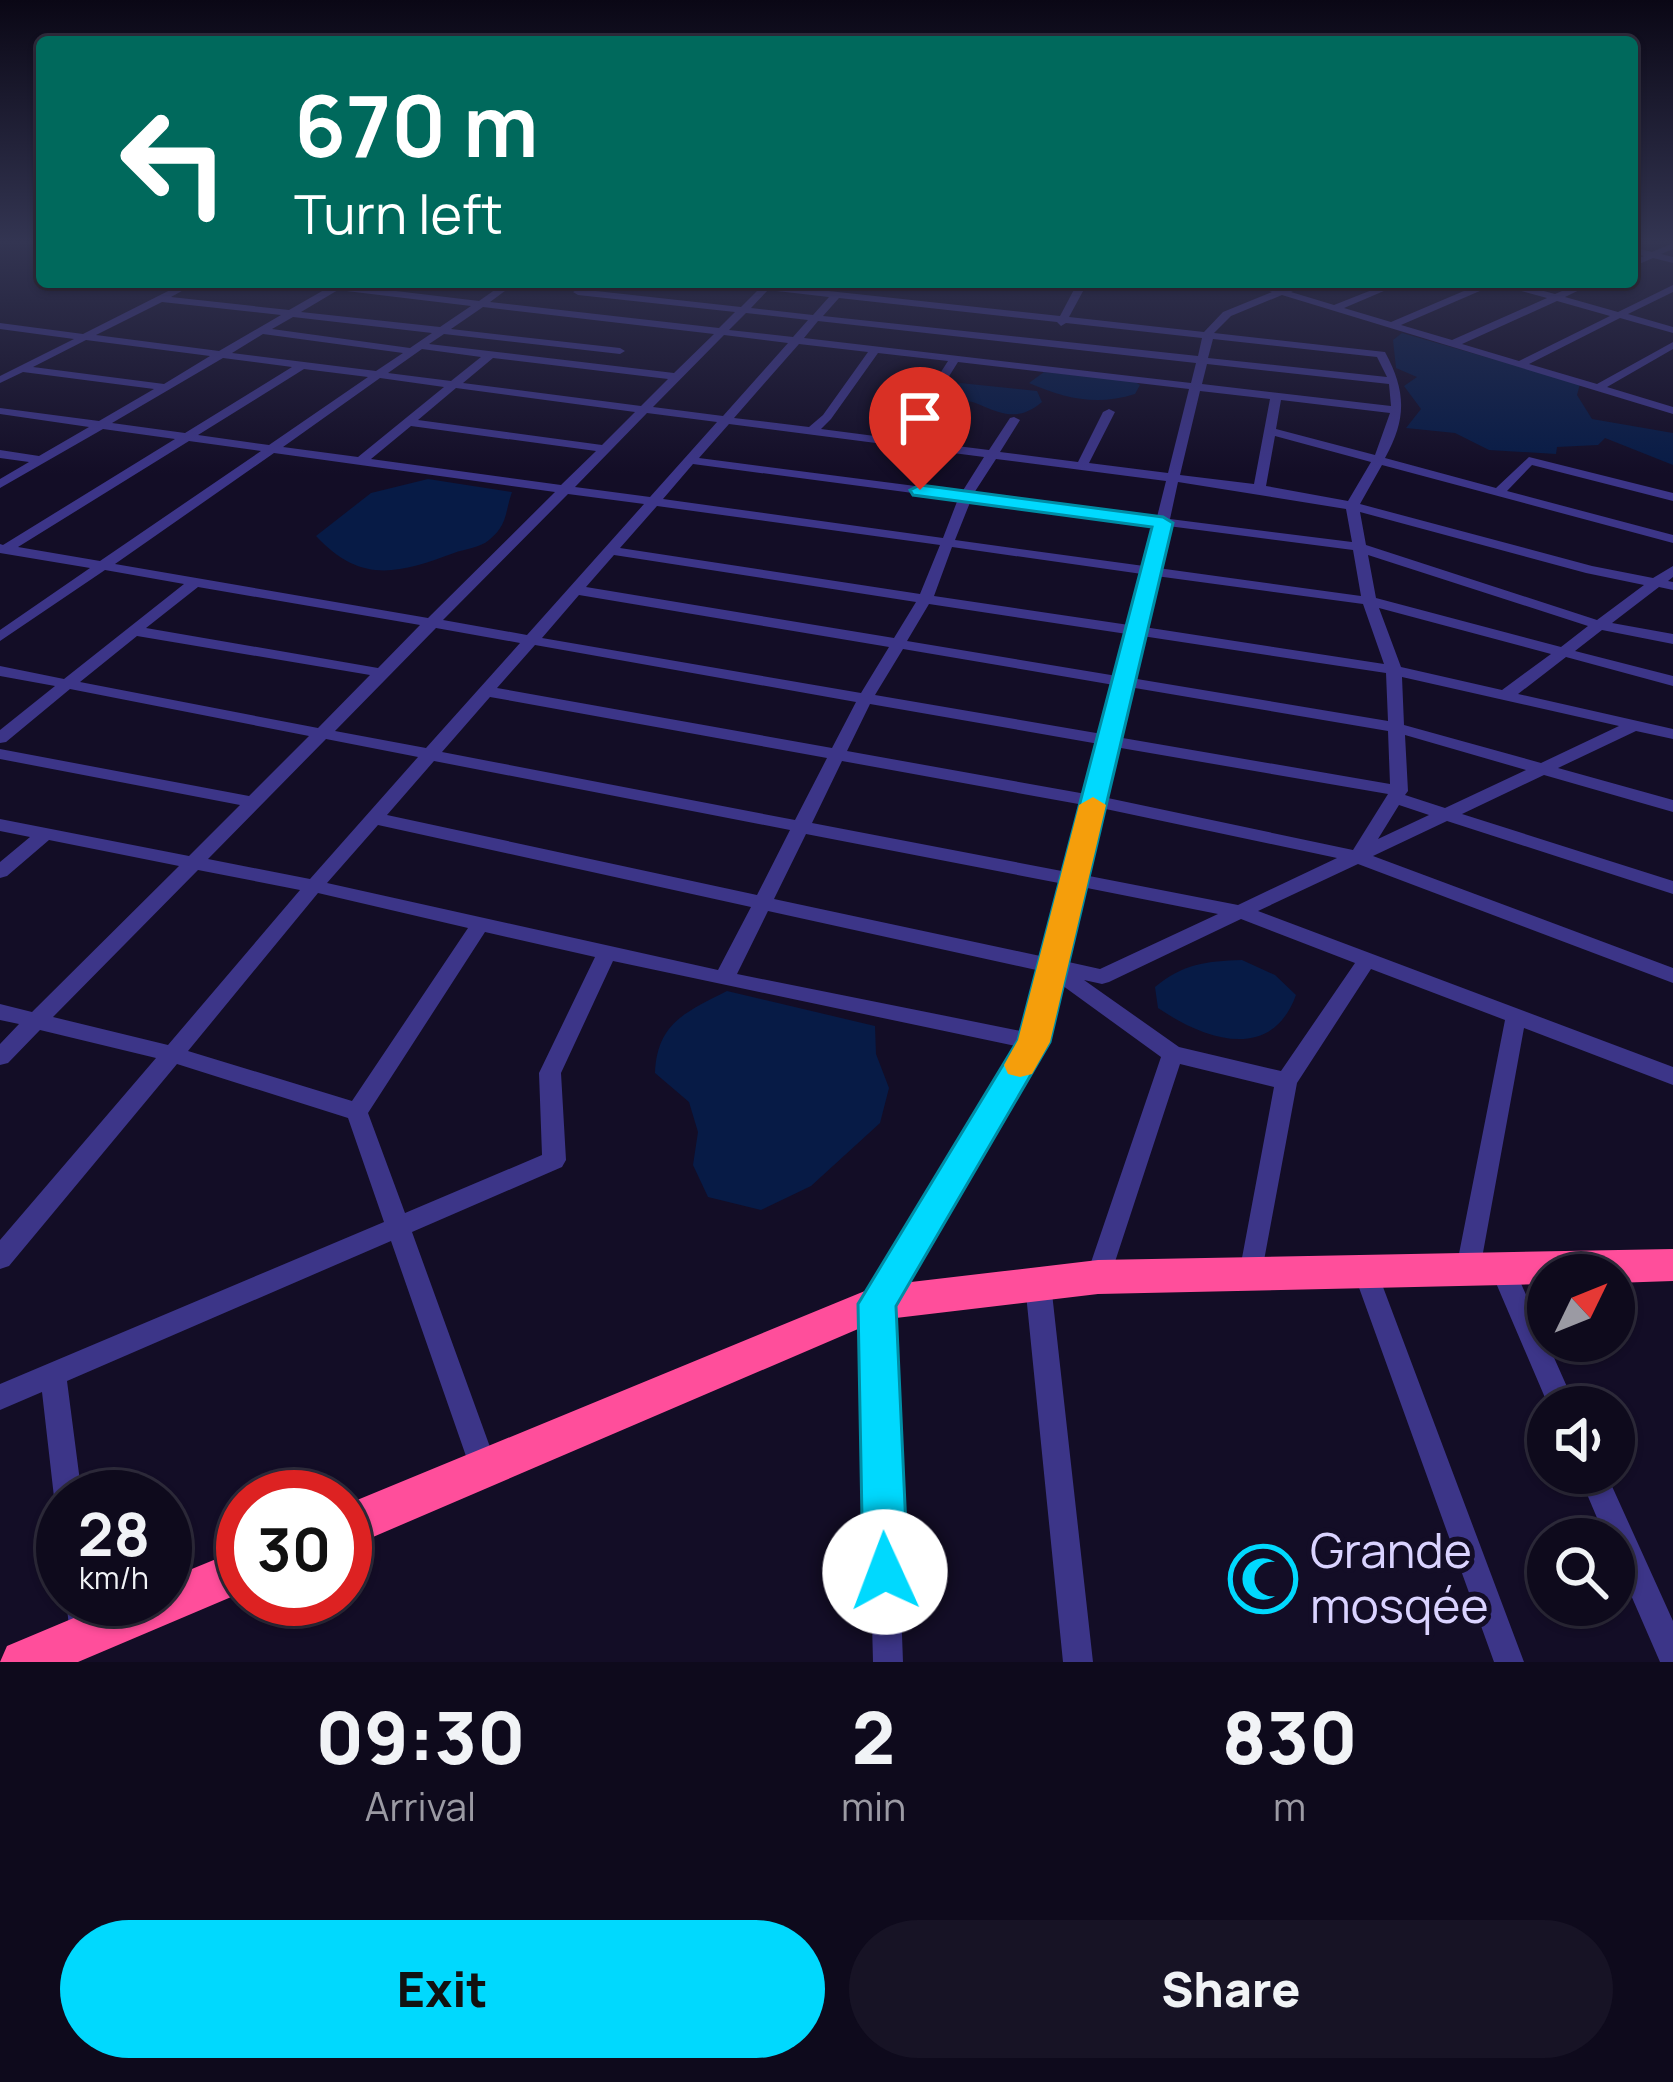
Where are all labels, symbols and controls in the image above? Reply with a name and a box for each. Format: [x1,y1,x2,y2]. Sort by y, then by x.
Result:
text: 670 m [294,67,539,182]
icon: left [96,84,252,240]
text: Turn left [294,176,503,250]
pin [869,367,971,490]
icon: arrive [887,385,953,451]
north arrow [1527,1254,1635,1362]
map controls [1527,1254,1635,1626]
button: sound [1527,1386,1635,1494]
speed limit sign: 30 [216,1470,372,1626]
text: 28 [78,1492,150,1574]
position arrow [822,1509,948,1635]
place label: Grande mosqée [1310,1517,1488,1637]
button: search [1527,1518,1635,1626]
mosque icon: Grande mosqée [1228,1544,1298,1614]
text: km/h [79,1557,149,1598]
text: 09:30 [315,1687,526,1786]
text: 2 [852,1687,895,1786]
text: 830 [1222,1687,1358,1786]
text: Arrival [365,1779,476,1833]
text: min [841,1779,906,1833]
text: m [1273,1779,1306,1833]
button: Exit [60,1920,825,2058]
button: Share [849,1920,1613,2058]

